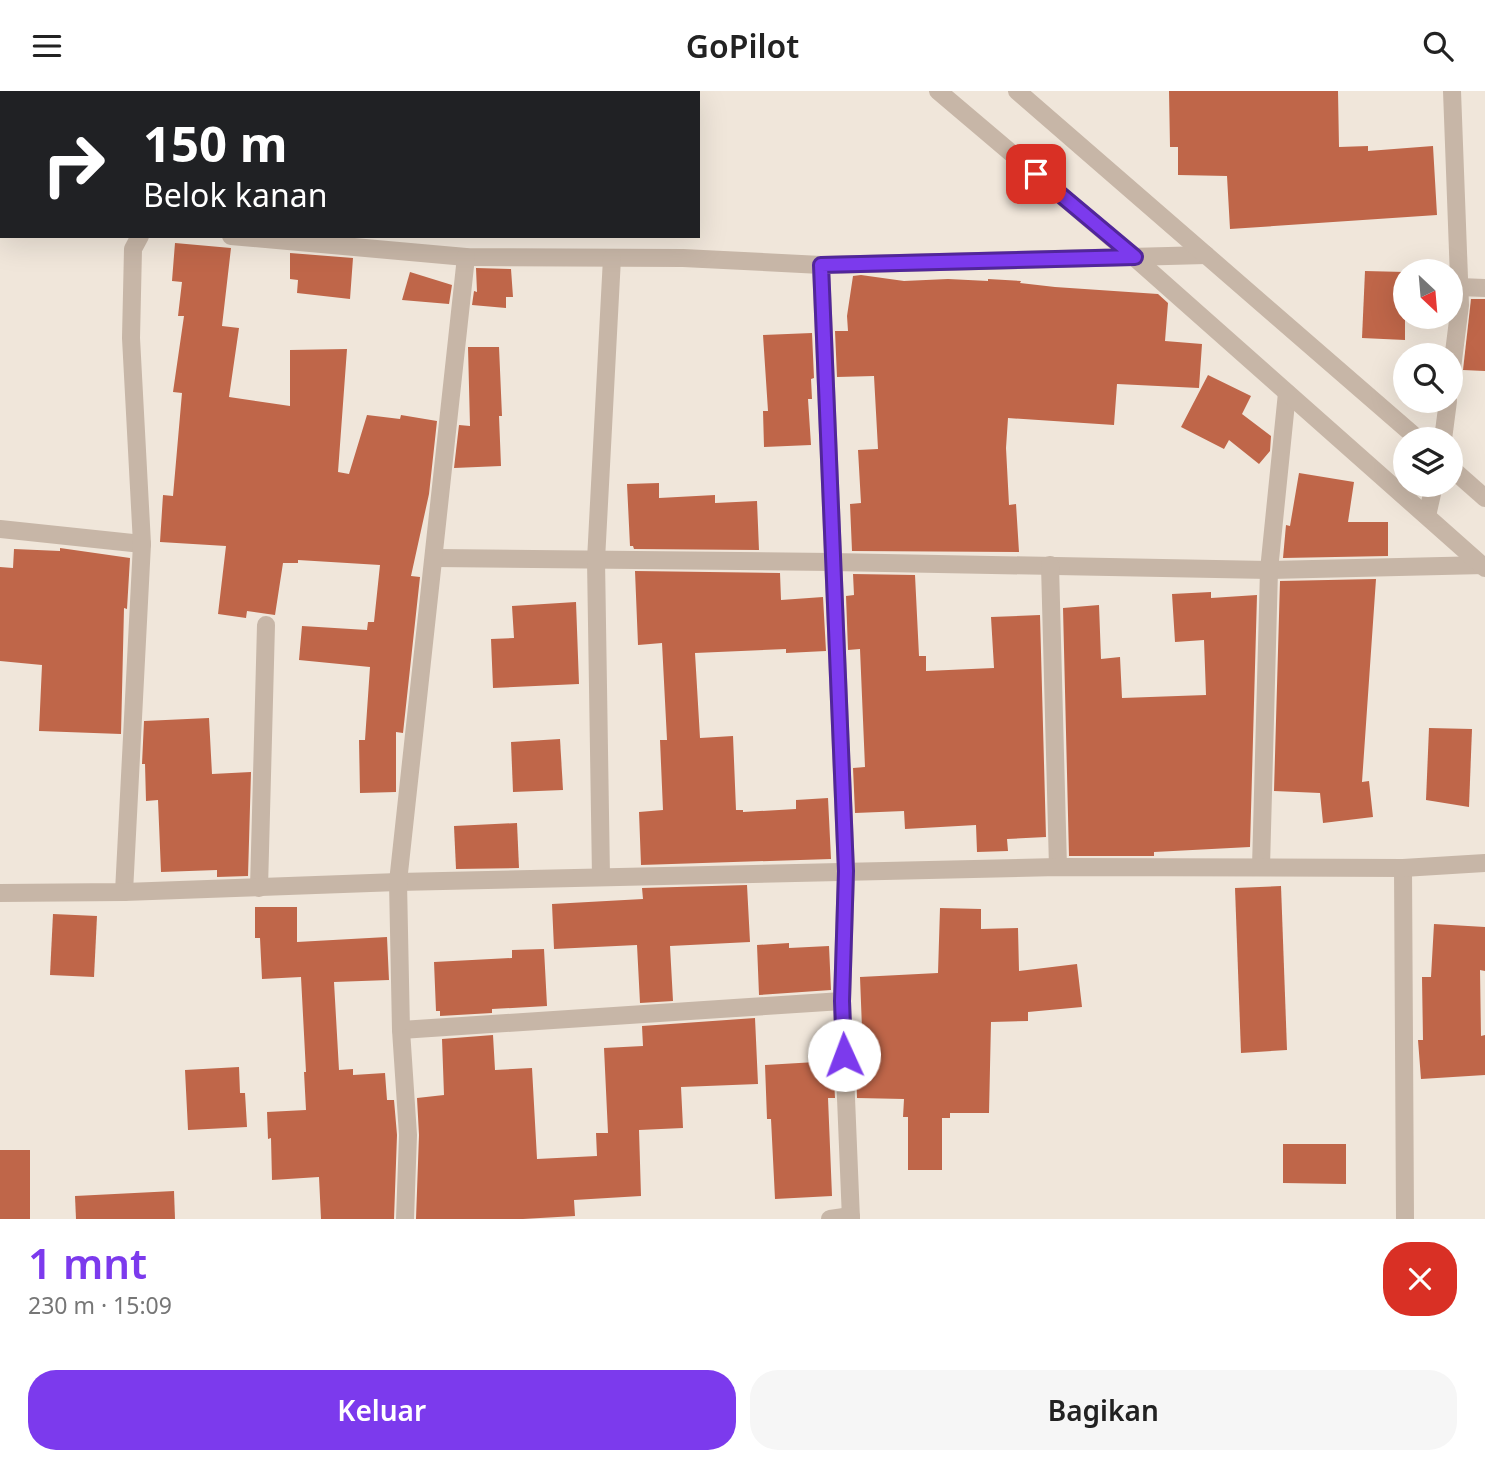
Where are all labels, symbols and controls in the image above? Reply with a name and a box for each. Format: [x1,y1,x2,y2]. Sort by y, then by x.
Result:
text: GoPilot [686,24,799,67]
icon: menu [28,27,66,65]
icon: search [1419,27,1457,65]
text: 150 m [143,110,288,176]
icon: right [28,119,119,210]
pin [1006,144,1066,204]
icon: arrive [1017,155,1055,193]
text: Belok kanan [143,173,327,216]
north arrow [1393,259,1463,329]
map controls [1393,259,1463,497]
button: search [1393,343,1463,413]
button: layers [1393,427,1463,497]
position arrow [807,1018,881,1092]
text: 1 mnt [28,1234,147,1291]
button: close [1383,1242,1457,1316]
text: 230 m · 15:09 [28,1289,172,1321]
button: Keluar [28,1370,736,1450]
button: Bagikan [750,1370,1457,1450]

